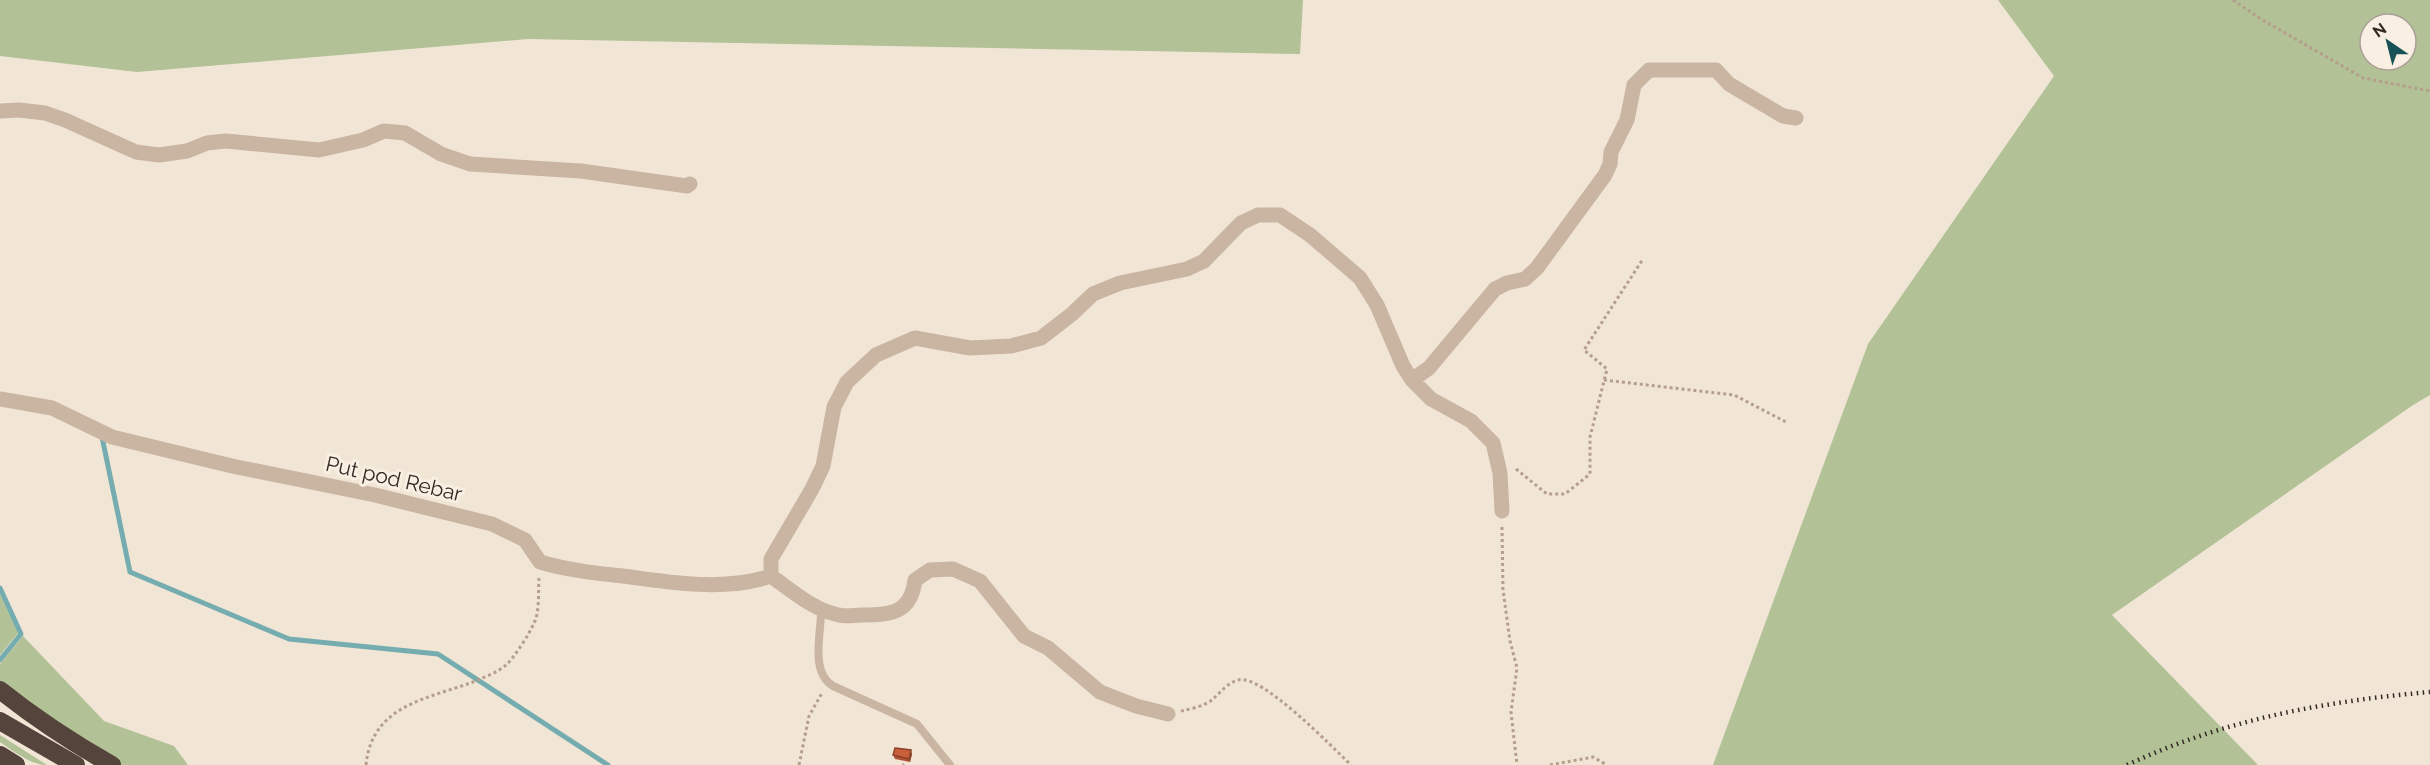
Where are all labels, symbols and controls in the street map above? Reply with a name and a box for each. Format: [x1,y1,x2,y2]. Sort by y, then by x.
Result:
north arrow [2358,12,2418,72]
text: N [2369,19,2390,41]
street label: Put pod Rebar [323,451,465,506]

